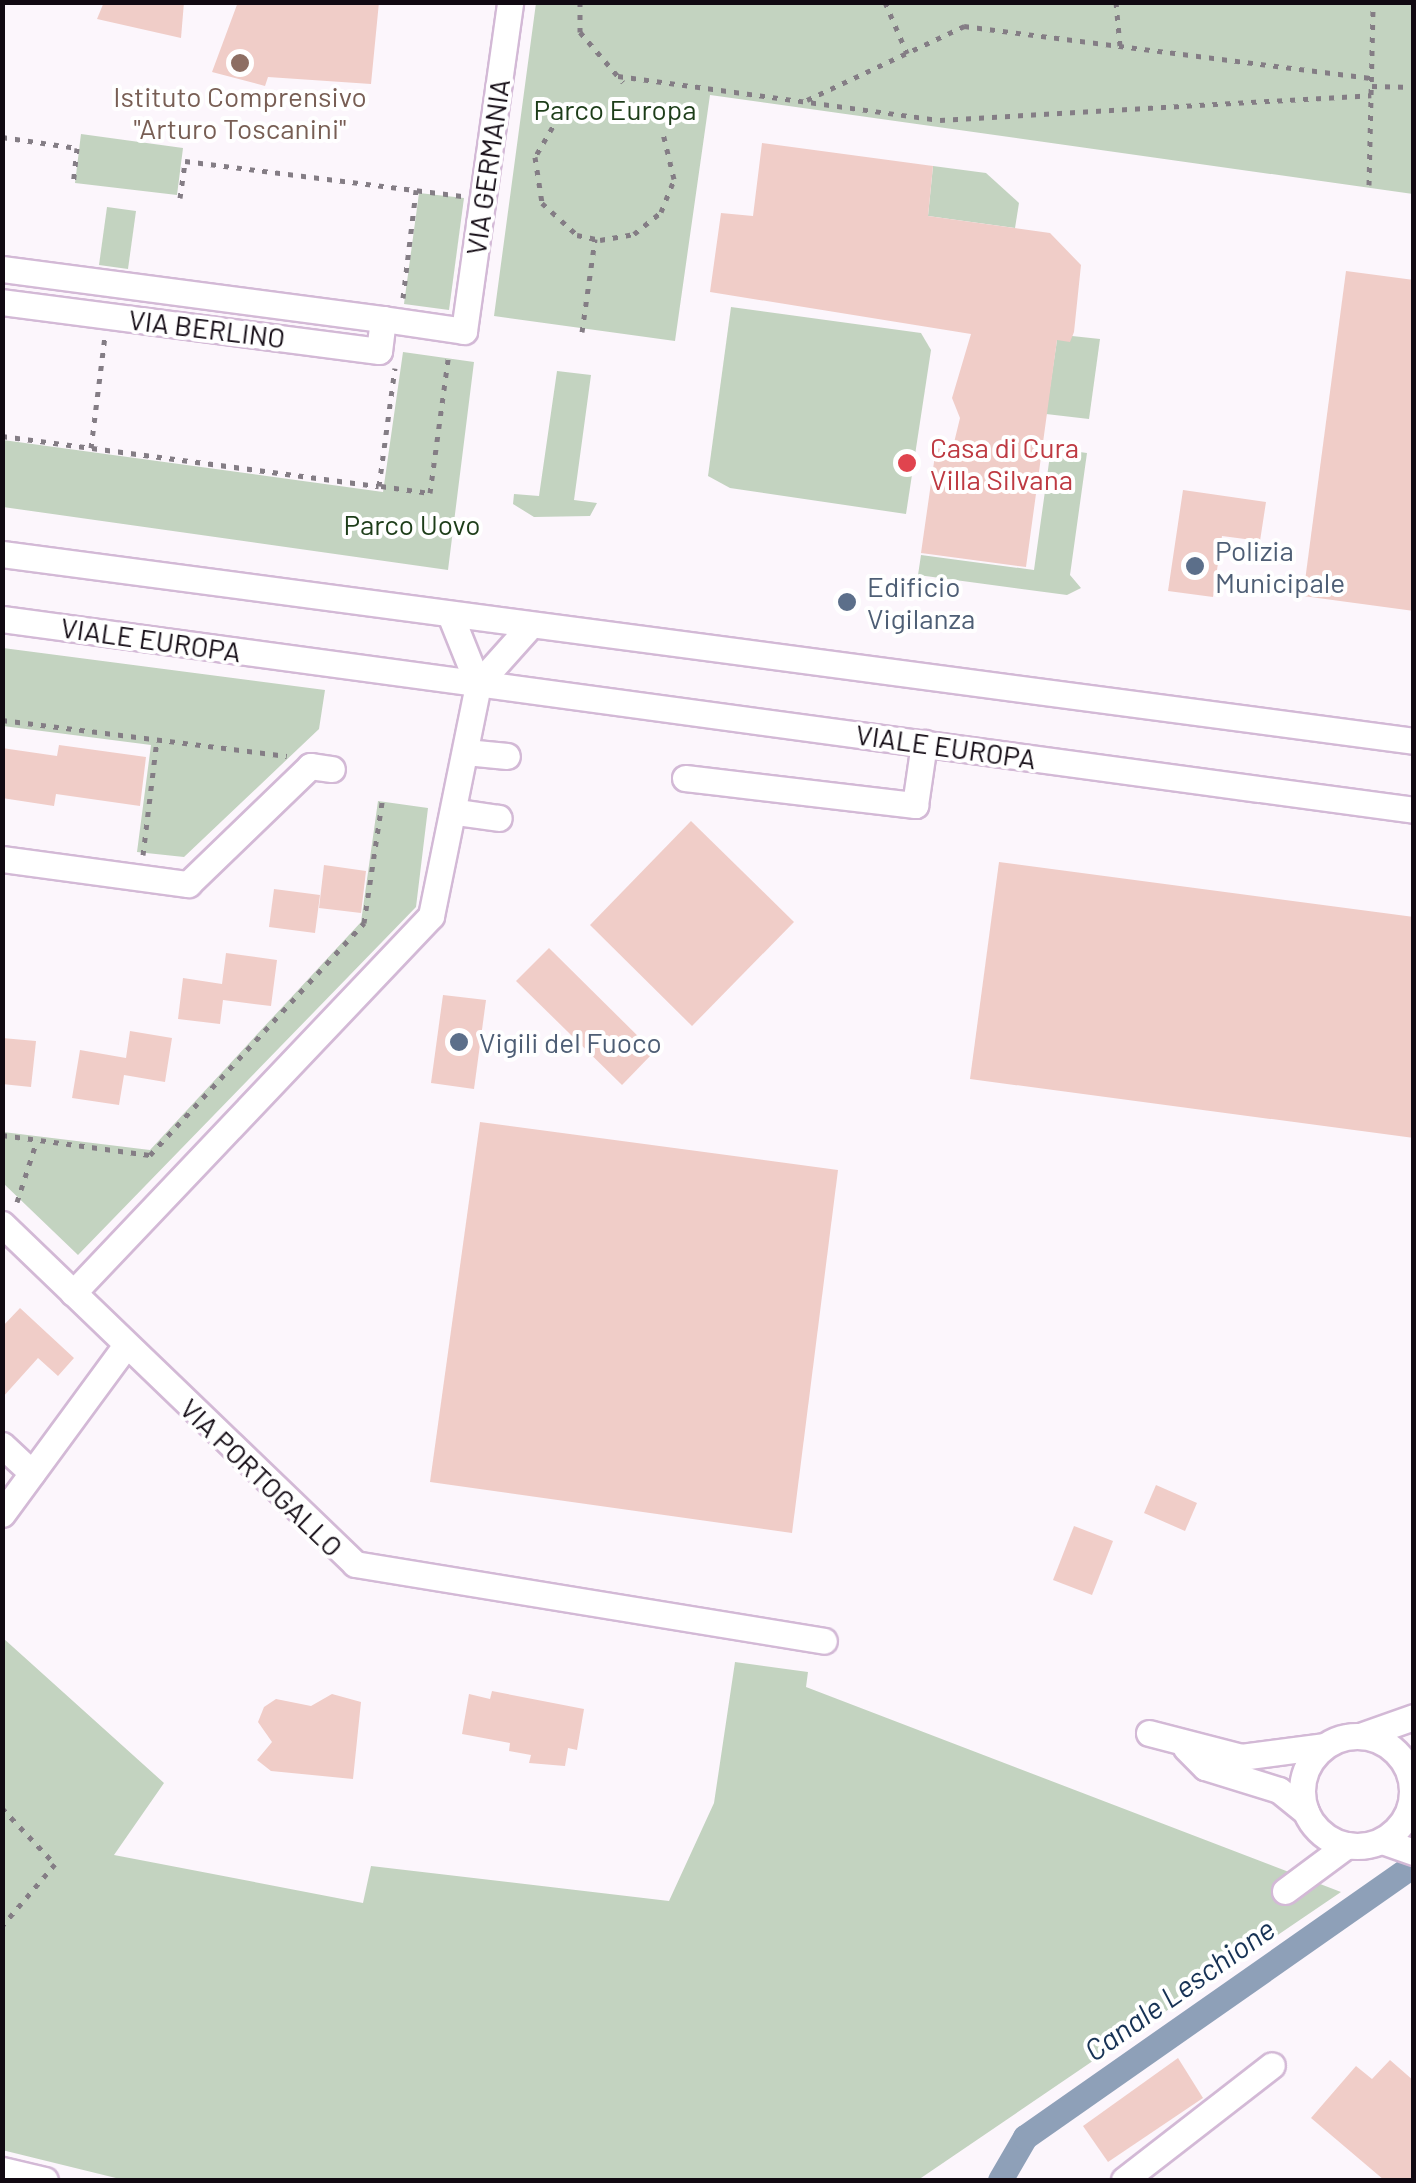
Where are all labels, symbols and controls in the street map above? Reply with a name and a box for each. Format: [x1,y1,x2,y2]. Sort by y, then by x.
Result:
marker: Istituto Comprensivo "Arturo Toscanini" [229,52,251,74]
street label: VIA GERMANIA [458,77,516,257]
place label: Istituto Comprensivo "Arturo Toscanini" [113,79,367,145]
park label: Parco Europa [533,92,697,126]
street label: VIA BERLINO [127,302,287,354]
place label: Casa di Cura Villa Silvana [930,430,1079,496]
marker: Casa di Cura Villa Silvana [894,450,920,476]
park label: Parco Uovo [343,507,481,541]
place label: Polizia Municipale [1215,533,1345,599]
marker: Polizia Municipale [1184,555,1206,577]
place label: Edificio Vigilanza [867,569,975,635]
marker: Edificio Vigilanza [836,591,858,613]
street label: VIALE EUROPA [59,610,243,668]
street label: VIALE EUROPA [854,717,1038,775]
place label: Vigili del Fuoco [479,1025,662,1059]
marker: Vigili del Fuoco [448,1031,470,1053]
street label: VIA PORTOGALLO [174,1391,350,1563]
water label: Canale Leschione [1077,1910,1281,2068]

